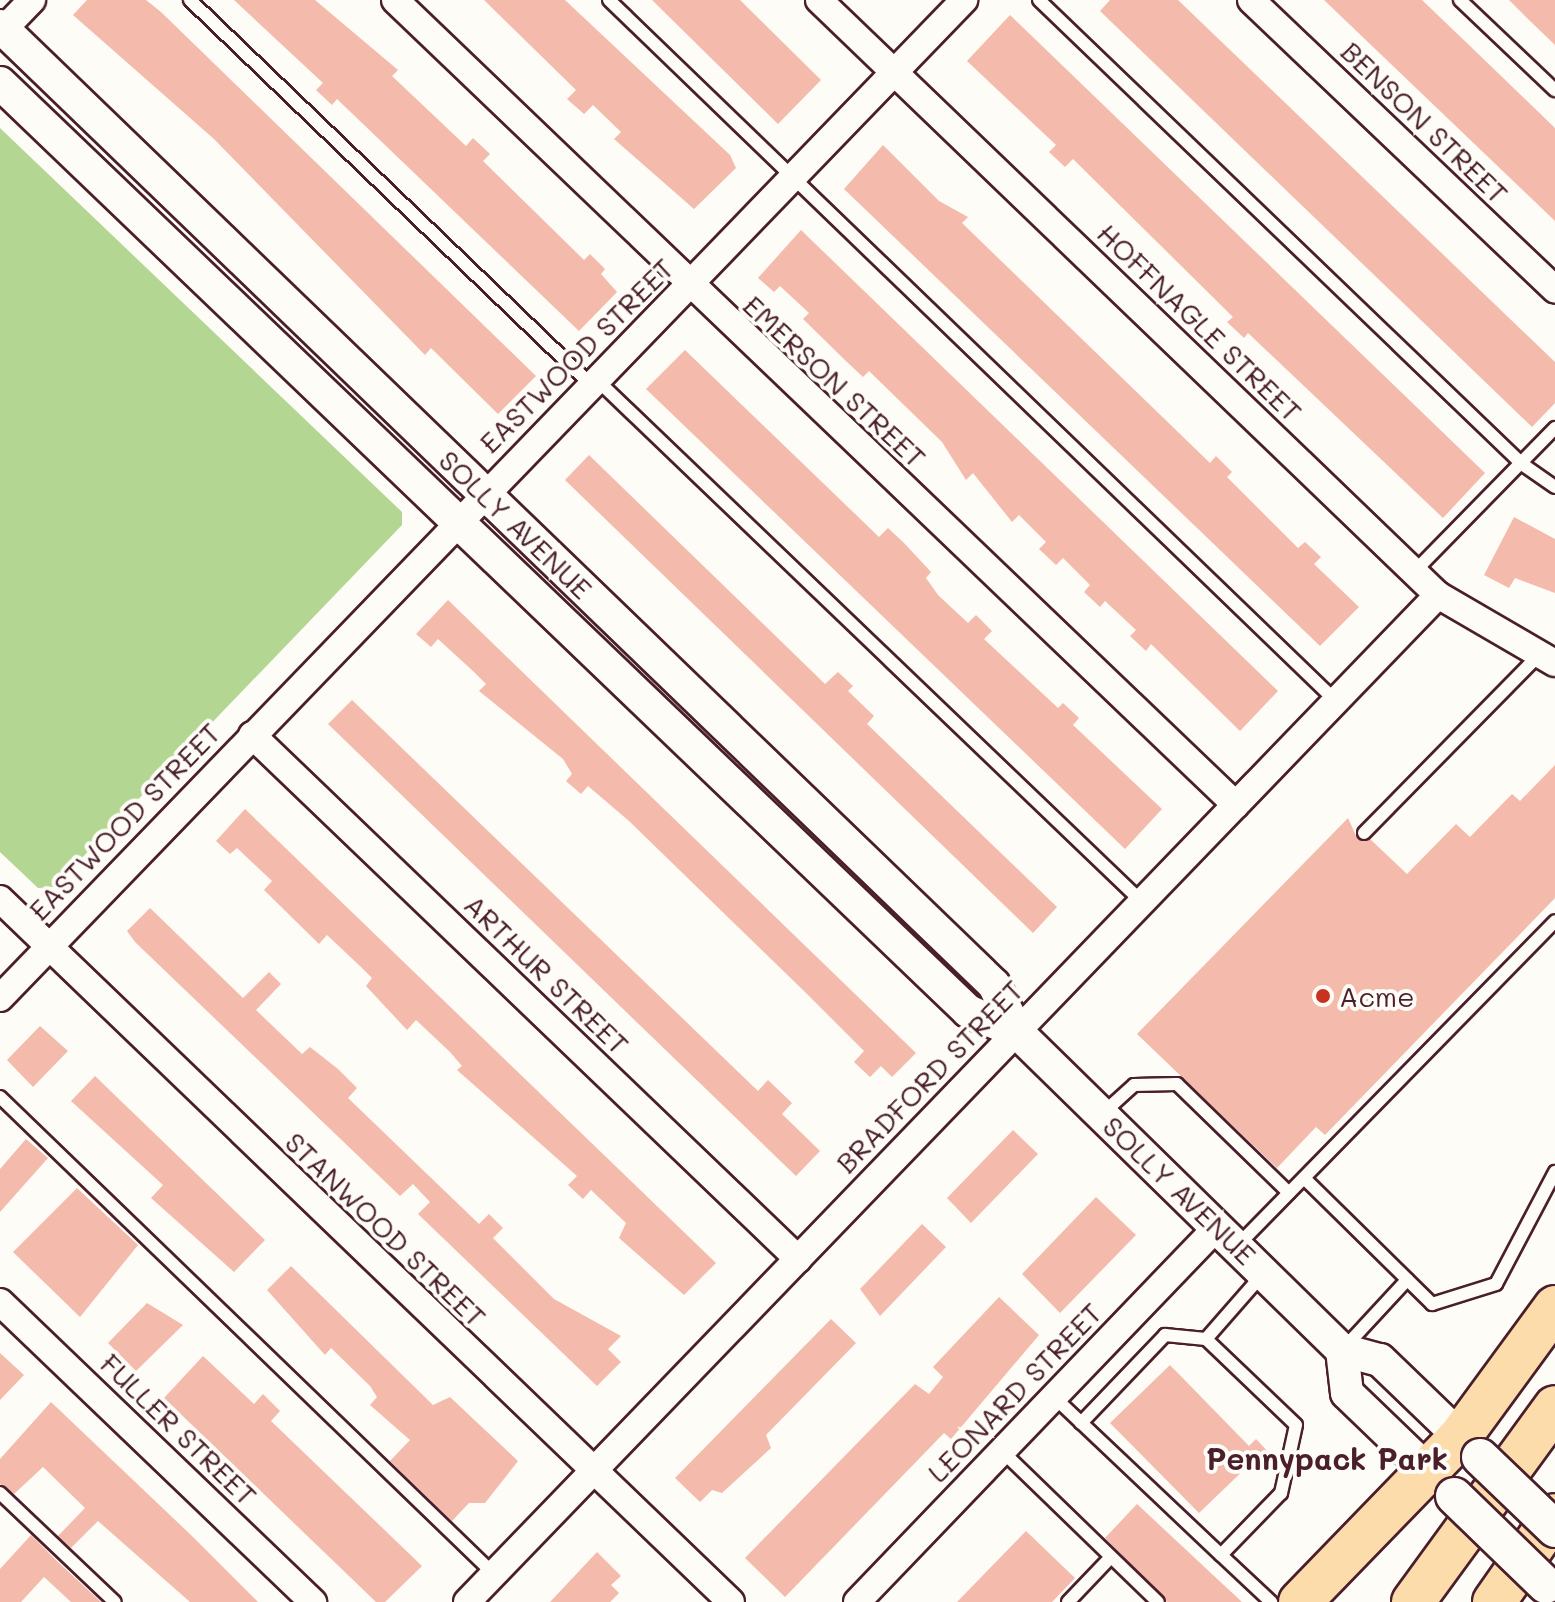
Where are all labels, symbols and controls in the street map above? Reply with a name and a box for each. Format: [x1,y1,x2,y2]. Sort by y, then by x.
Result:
street label: BENSON STREET [1335,34,1515,210]
street label: HOFFNAGLE STREET [1091,216,1309,428]
street label: EASTWOOD STREET [472,251,680,459]
street label: EMERSON STREET [737,288,933,474]
street label: SOLLY AVENUE [433,443,599,605]
street label: EASTWOOD STREET [21,715,227,927]
street label: ARTHUR STREET [458,887,636,1061]
street label: BRADFORD STREET [828,973,1030,1179]
place label: Acme [1339,979,1414,1013]
marker: Acme [1314,987,1332,1005]
street label: SOLLY AVENUE [1097,1109,1263,1271]
street label: STANWOOD STREET [279,1125,493,1333]
street label: LEONARD STREET [920,1295,1108,1489]
street label: FULLER STREET [94,1346,264,1512]
district label: Pennypack Park [1206,1440,1448,1476]

